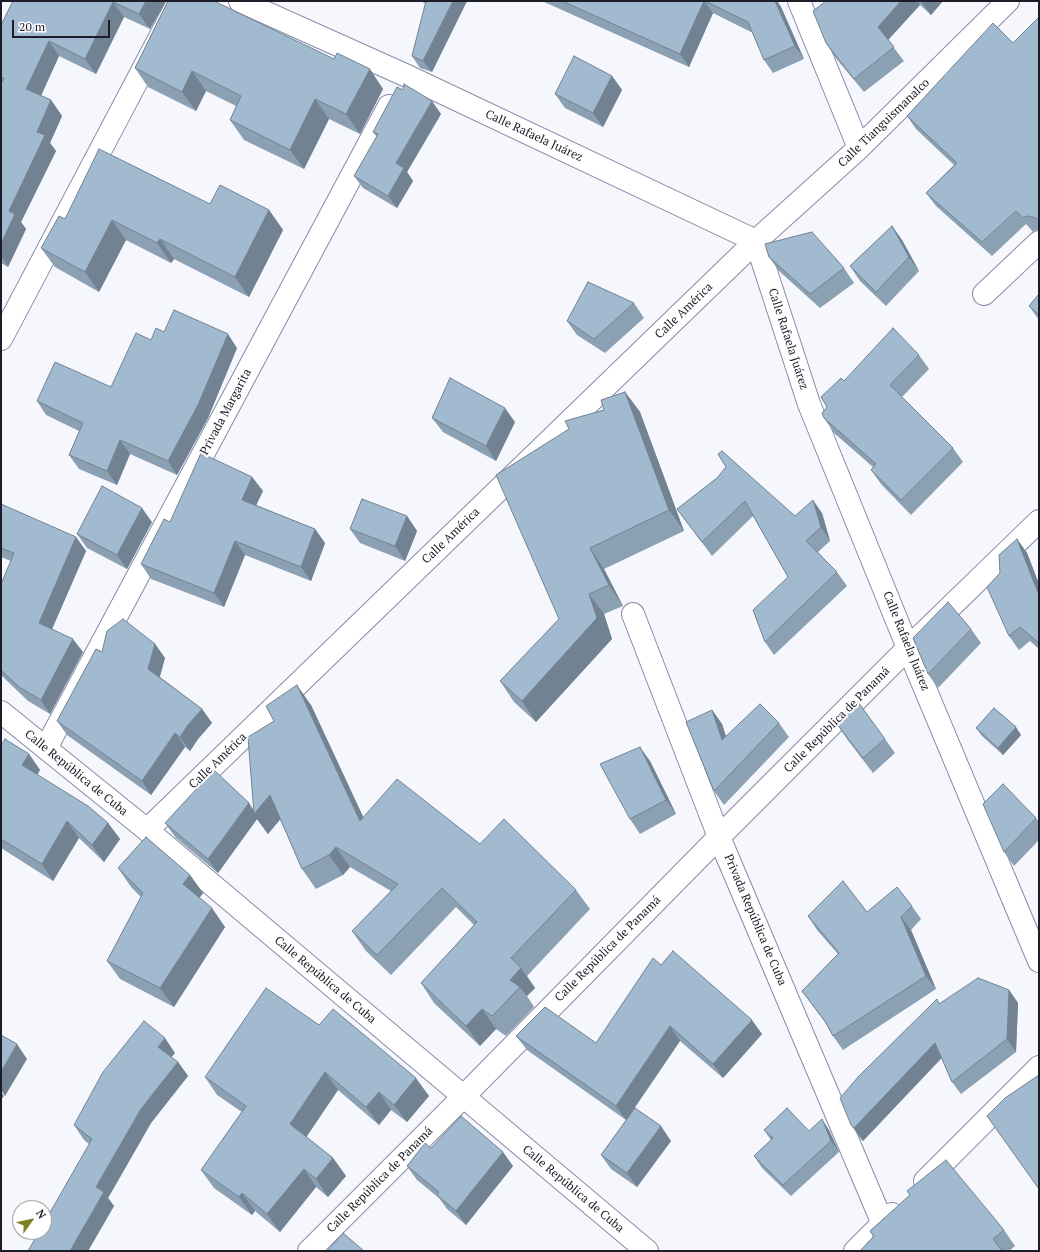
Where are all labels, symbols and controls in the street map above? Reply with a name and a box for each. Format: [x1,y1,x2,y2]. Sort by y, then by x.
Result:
scale bar [14,12,112,38]
text: 20 m [19,19,45,34]
street label: Calle Tianguismanalco [835,76,933,170]
street label: Calle Rafaela Juárez [483,107,585,165]
street label: Calle América [652,280,716,342]
street label: Calle Rafaela Juárez [765,286,811,392]
street label: Privada Margarita [197,367,255,457]
street label: Calle América [419,505,483,567]
street label: Calle Rafaela Juárez [879,589,933,693]
street label: Calle República de Panamá [781,664,893,776]
street label: Calle República de Cuba [22,727,130,819]
street label: Calle América [186,730,250,792]
street label: Privada República de Cuba [721,852,789,988]
street label: Calle República de Panamá [552,893,664,1005]
street label: Calle República de Cuba [271,933,379,1027]
street label: Calle República de Panamá [324,1124,436,1236]
street label: Calle República de Cuba [519,1142,627,1236]
north arrow [12,1200,52,1240]
text: N [33,1207,49,1221]

